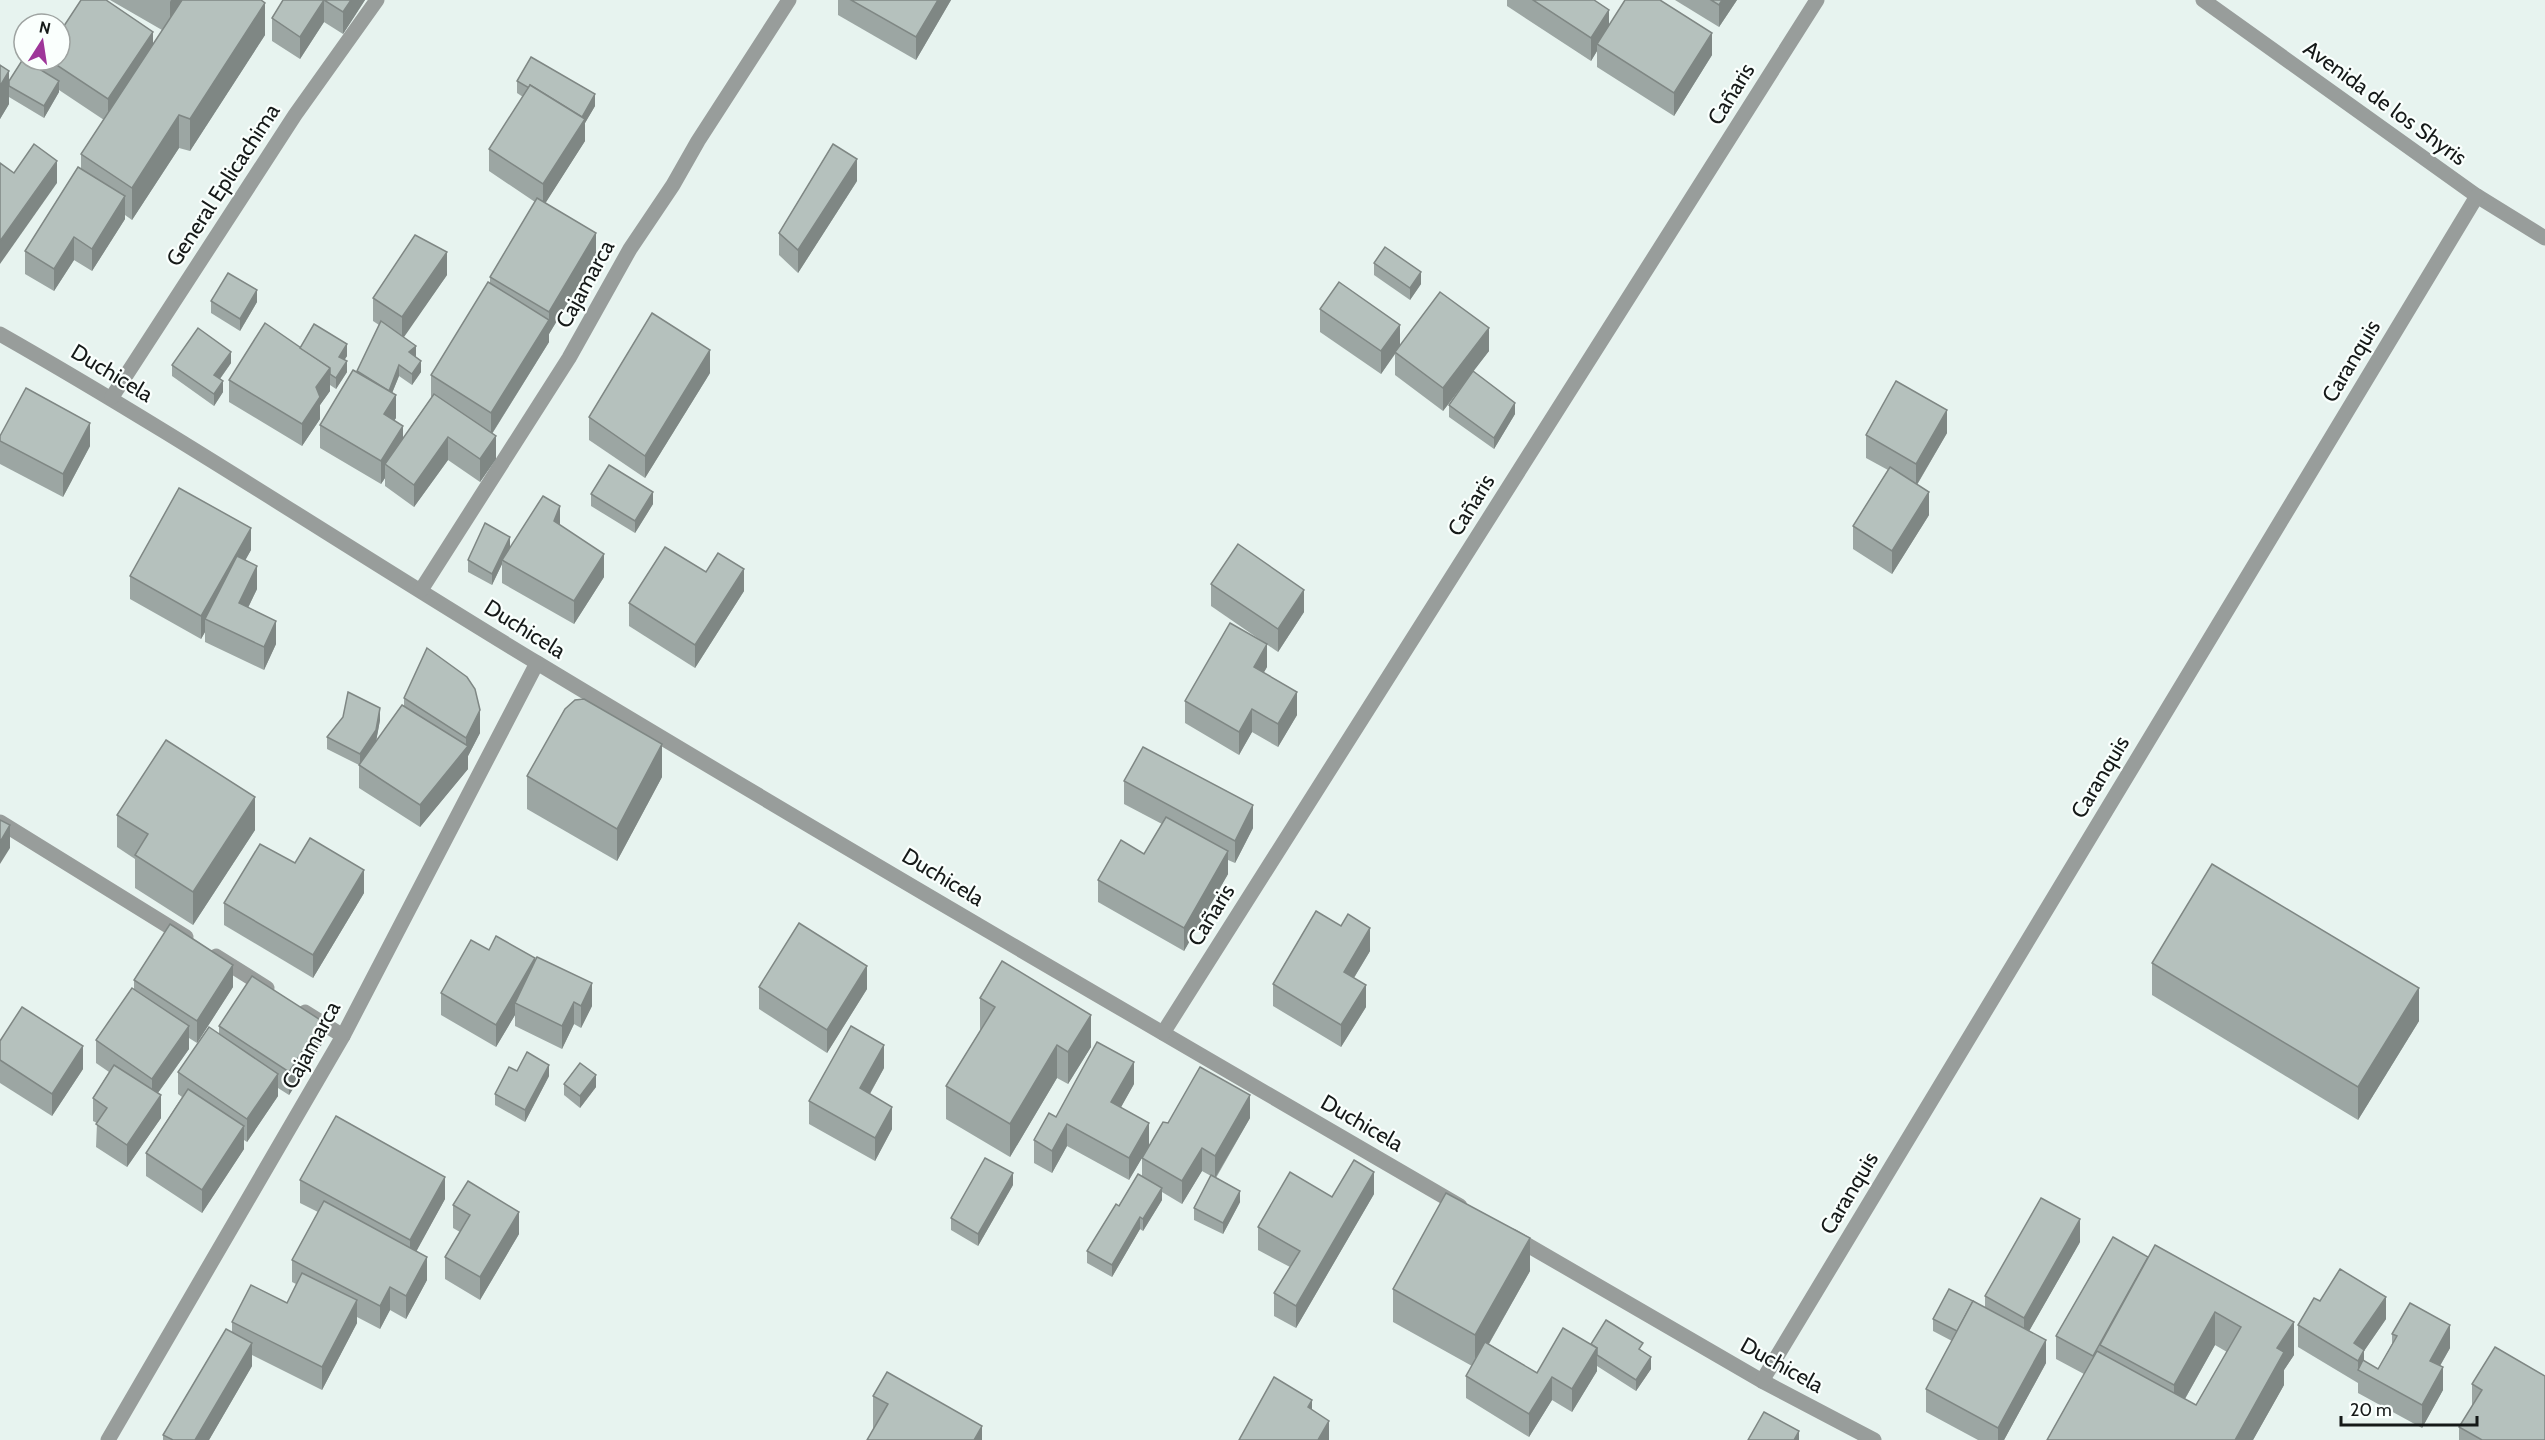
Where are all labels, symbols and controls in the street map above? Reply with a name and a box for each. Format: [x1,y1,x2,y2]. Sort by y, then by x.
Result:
north arrow [12,12,72,72]
text: N [38,17,53,38]
street label: Avenida de los Shyris [2298,35,2472,171]
street label: Cañaris [1702,58,1760,130]
street label: General Eplicachima [160,98,286,271]
street label: Cajamarca [550,235,620,333]
street label: Caranquis [2316,315,2386,407]
street label: Duchicela [66,338,158,408]
street label: Cañaris [1442,469,1500,541]
street label: Duchicela [479,593,571,665]
street label: Caranquis [2065,731,2135,823]
street label: Duchicela [897,842,989,912]
street label: Cañaris [1182,879,1240,951]
street label: Cajamarca [276,996,346,1094]
street label: Duchicela [1316,1089,1408,1158]
street label: Caranquis [1814,1147,1884,1239]
street label: Duchicela [1736,1331,1829,1399]
scale bar [2341,1389,2478,1427]
text: 20 m [2350,1399,2392,1421]

